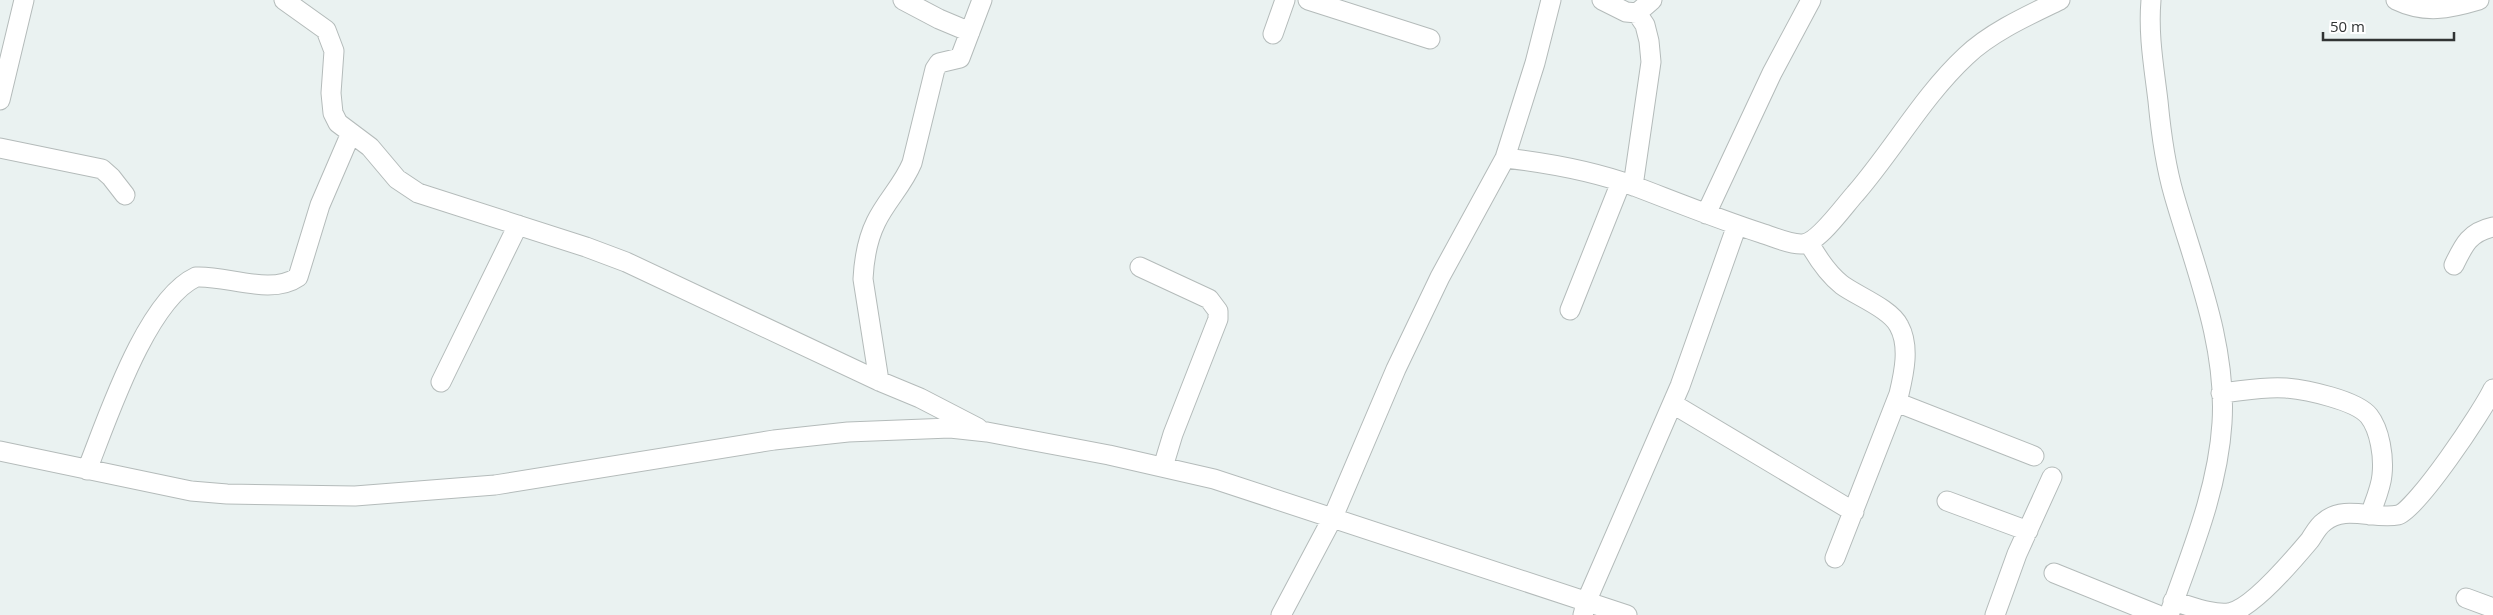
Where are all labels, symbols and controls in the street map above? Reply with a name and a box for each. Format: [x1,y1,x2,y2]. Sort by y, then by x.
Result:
scale bar [2323,10,2454,42]
text: 50 m [2330,16,2365,36]

